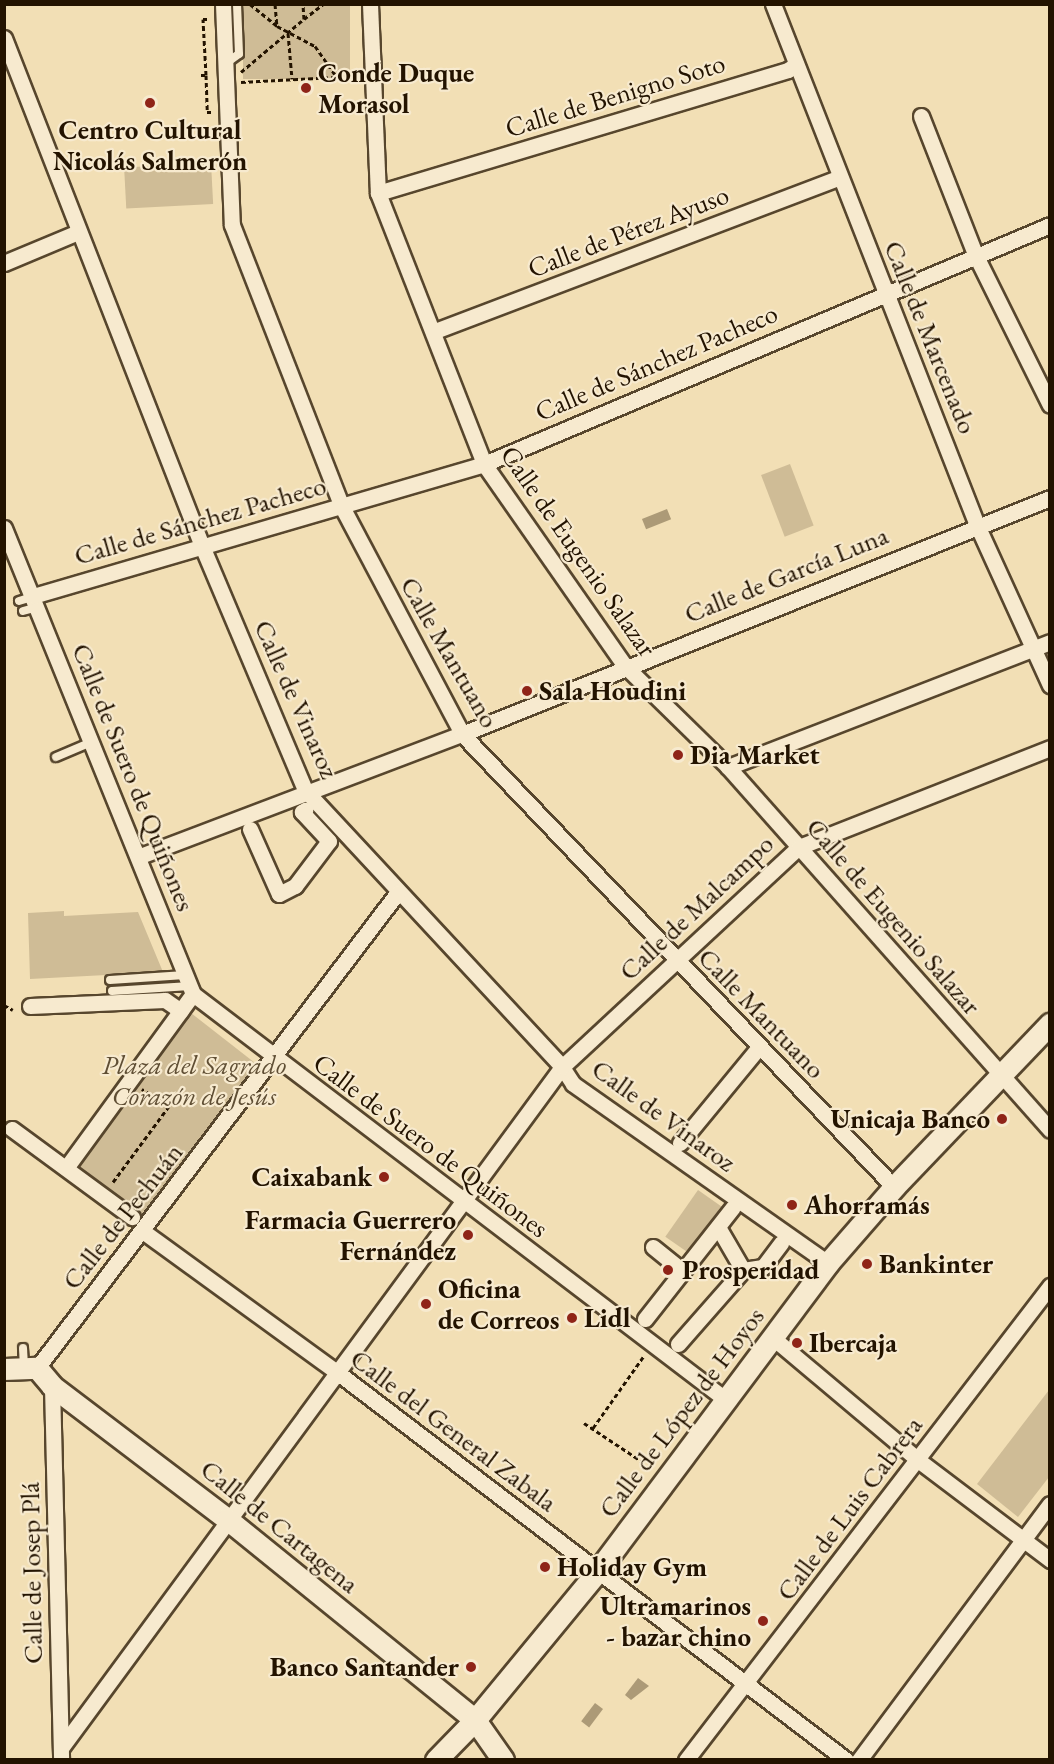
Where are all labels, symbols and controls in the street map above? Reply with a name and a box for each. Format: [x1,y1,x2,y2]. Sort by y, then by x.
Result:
street label: Calle de Benigno Soto [501,46,729,144]
place label: Conde Duque Morasol [318,56,474,119]
marker: Conde Duque Morasol [299,81,313,95]
marker: Centro Cultural Nicolás Salmerón [143,96,157,110]
place label: Centro Cultural Nicolás Salmerón [53,113,247,176]
street label: Calle de Pérez Ayuso [523,178,733,284]
street label: Calle de Marcenado [878,236,984,438]
street label: Calle de Sánchez Pacheco [530,296,782,428]
street label: Calle de Eugenio Salazar [494,439,664,663]
street label: Calle de Sánchez Pacheco [70,469,330,571]
street label: Calle de García Luna [679,518,893,630]
street label: Calle Mantuano [394,571,506,733]
street label: Calle de Vinaroz [248,615,346,783]
street label: Calle de Suero de Quiñones [65,638,203,916]
place label: Sala Houdini [539,675,686,707]
marker: Sala Houdini [520,684,534,698]
place label: Dia Market [690,739,820,771]
marker: Dia Market [671,748,685,762]
street label: Calle de Eugenio Salazar [800,811,988,1021]
street label: Calle de Malcampo [612,827,780,987]
street label: Calle Mantuano [692,941,832,1085]
street label: Calle de Suero de Quiñones [307,1046,555,1244]
park label: Plaza del Sagrado Corazón de Jesús [102,1048,286,1111]
street label: Calle de Vinaroz [586,1052,742,1178]
place label: Unicaja Banco [831,1103,990,1135]
marker: Unicaja Banco [995,1112,1009,1126]
street label: Calle de Pechuán [55,1137,189,1295]
place label: Caixabank [252,1161,372,1193]
marker: Caixabank [377,1170,391,1184]
place label: Ahorramás [804,1189,930,1221]
marker: Ahorramás [785,1198,799,1212]
place label: Farmacia Guerrero Fernández [245,1203,456,1266]
marker: Farmacia Guerrero Fernández [461,1228,475,1242]
place label: Bankinter [879,1248,993,1280]
place label: Prosperidad [682,1254,820,1286]
marker: Bankinter [860,1257,874,1271]
marker: Prosperidad [659,1261,677,1279]
place label: Oficina de Correos [438,1272,559,1335]
marker: Oficina de Correos [419,1297,433,1311]
street label: Calle de López de Hoyos [591,1300,771,1524]
place label: Lidl [584,1302,630,1334]
marker: Lidl [565,1311,579,1325]
place label: Ibercaja [809,1327,897,1359]
marker: Ibercaja [790,1336,804,1350]
street label: Calle del General Zabala [344,1342,564,1518]
street label: Calle de Luis Cabrera [769,1409,929,1607]
street label: Calle de Cartagena [194,1452,366,1600]
street label: Calle de Josep Plá [13,1482,49,1664]
place label: Holiday Gym [557,1551,707,1583]
marker: Holiday Gym [538,1560,552,1574]
place label: Ultramarinos - bazar chino [600,1589,751,1652]
marker: Ultramarinos - bazar chino [756,1614,770,1628]
place label: Banco Santander [270,1651,459,1683]
marker: Banco Santander [464,1660,478,1674]

